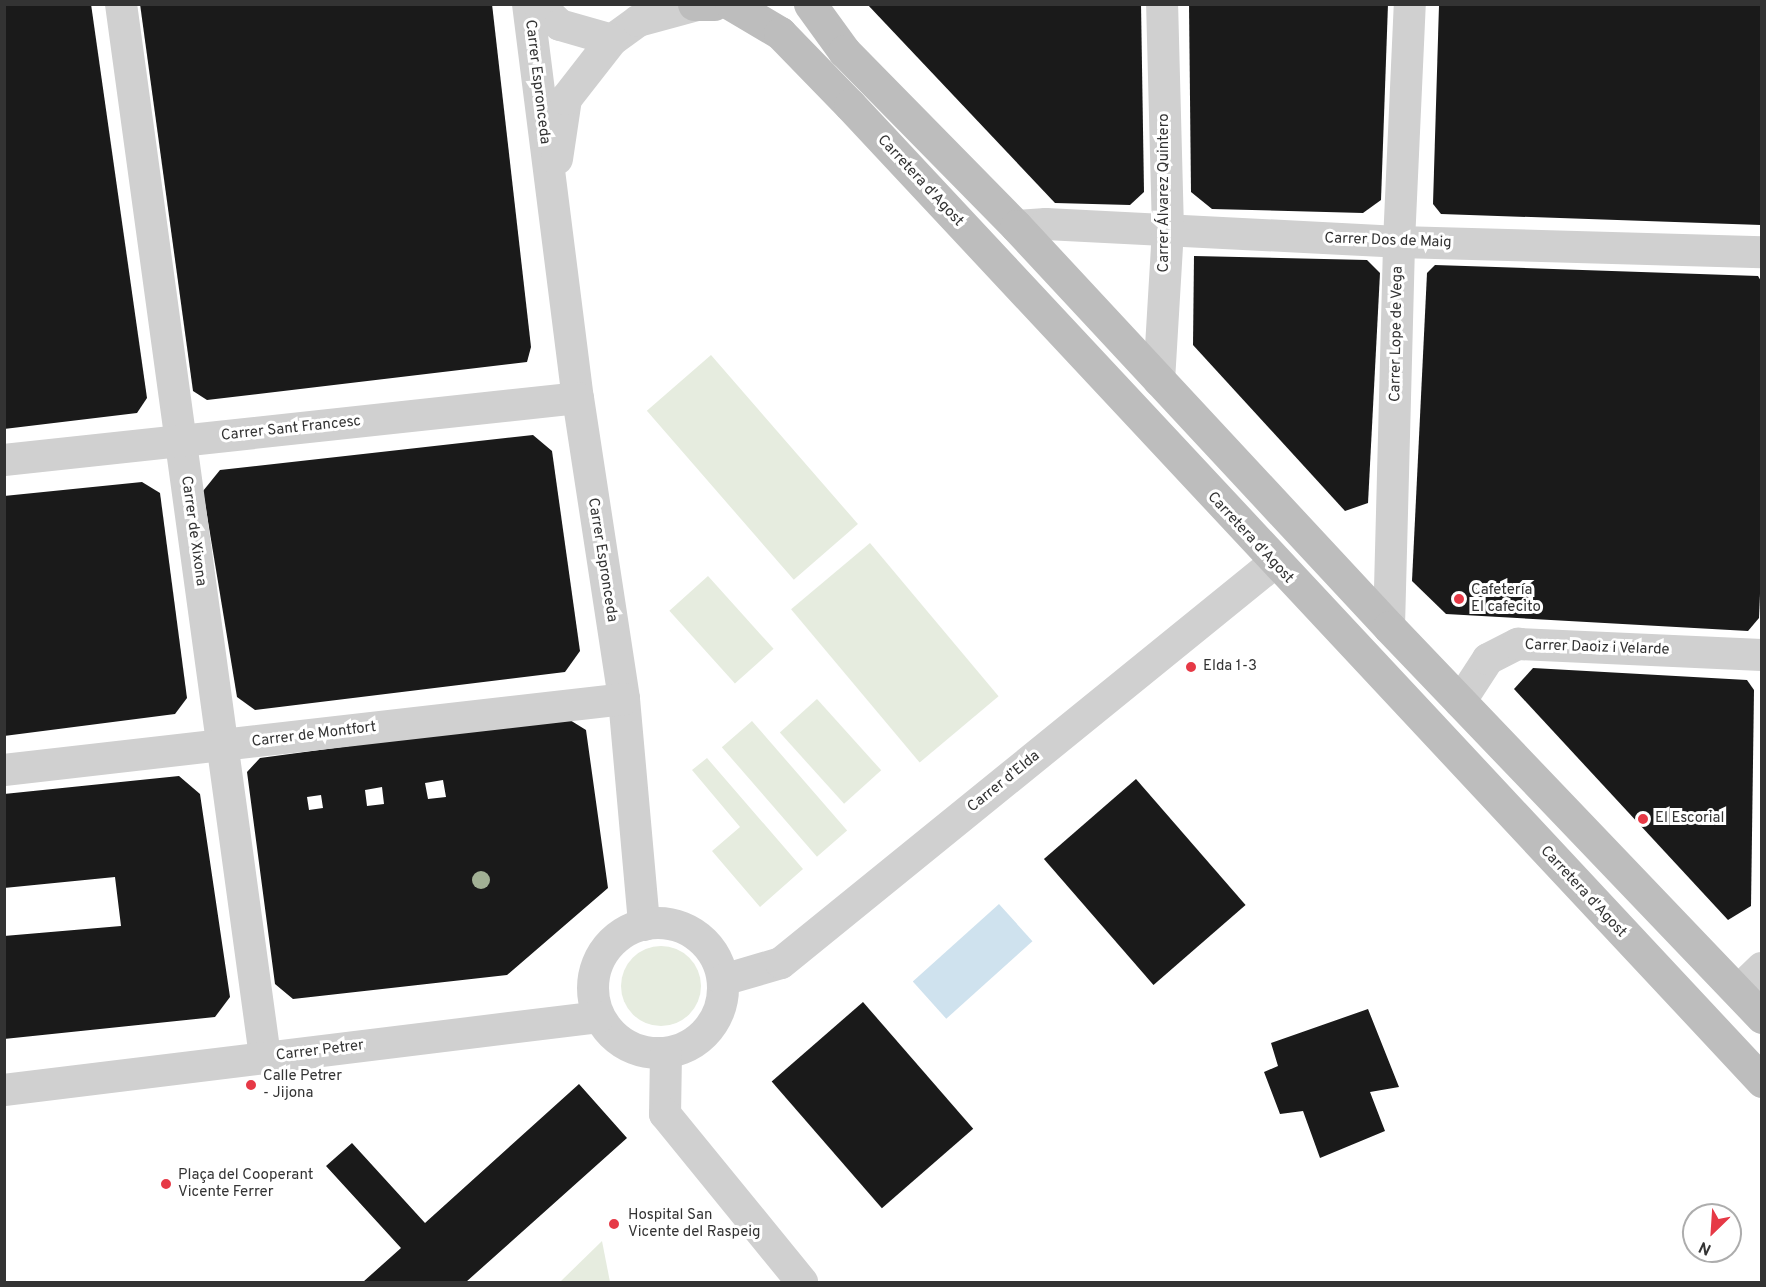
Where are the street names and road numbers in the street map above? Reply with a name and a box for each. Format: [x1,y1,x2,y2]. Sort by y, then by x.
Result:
street label: Carrer Espronceda [520,19,554,145]
street label: Carrer Álvarez Quintero [1156,113,1174,273]
street label: Carretera d'Agost [873,132,967,230]
street label: Carrer Dos de Maig [1324,230,1452,252]
street label: Carrer Lope de Vega [1387,265,1407,403]
street label: Carrer Sant Francesc [220,413,362,445]
street label: Carrer de Xixona [176,475,210,587]
street label: Carretera d'Agost [1203,489,1297,587]
street label: Carrer Espronceda [583,497,621,623]
street label: Carrer Daoiz i Velarde [1524,636,1670,660]
street label: Carrer de Montfort [251,718,377,752]
street label: Carrer d’Elda [964,747,1044,817]
street label: Carretera d'Agost [1536,843,1630,941]
street label: Carrer Petrer [275,1037,365,1065]

